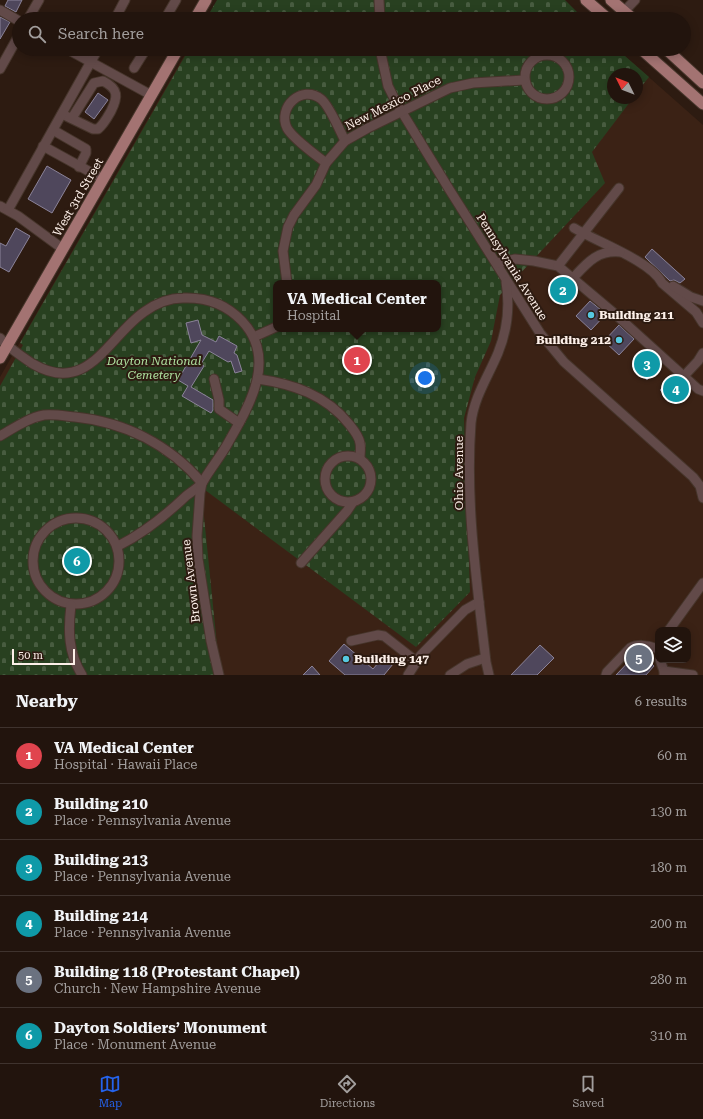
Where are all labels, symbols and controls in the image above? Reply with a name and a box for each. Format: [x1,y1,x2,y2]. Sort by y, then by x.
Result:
search box [12,12,691,56]
icon: search [26,23,48,45]
text: Search here [58,25,144,43]
north arrow [607,68,643,104]
street label: New Mexico Place [343,73,444,133]
street label: West 3rd Street [50,155,106,239]
street label: Pennsylvania Avenue [473,211,551,323]
pin: 2 [550,275,576,305]
popup [273,280,441,332]
text: VA Medical Center [287,290,427,308]
text: Hospital [287,308,340,323]
place label: Building 211 [599,308,674,322]
marker: Building 211 [586,310,596,320]
place label: Building 212 [536,333,611,347]
marker: Building 212 [614,335,624,345]
pin: 1 [344,345,370,375]
pin: 3 [634,349,660,379]
park label: Dayton National Cemetery [106,354,202,382]
your location [415,368,435,388]
pin: 4 [663,374,689,404]
street label: Ohio Avenue [452,435,466,510]
street label: Brown Avenue [179,538,203,623]
pin: 6 [64,546,90,576]
map controls [655,627,691,663]
button: layers [655,627,691,663]
pin: 5 [626,643,652,673]
scale bar [12,647,75,666]
text: 50 m [18,649,43,662]
place label: Building 147 [354,652,429,666]
marker: Building 147 [341,654,351,664]
text: Nearby [16,691,78,711]
text: 6 results [635,694,687,709]
text: VA Medical Center [54,739,194,757]
text: 1 [25,748,33,763]
text: 60 m [657,748,687,763]
text: Hospital · Hawaii Place [54,757,197,772]
text: Building 210 [54,795,148,813]
text: 2 [25,804,33,819]
text: 130 m [650,804,687,819]
text: Place · Pennsylvania Avenue [54,813,231,828]
text: Building 213 [54,851,148,869]
text: 3 [25,860,33,875]
text: 180 m [650,860,687,875]
text: Place · Pennsylvania Avenue [54,869,231,884]
text: Building 214 [54,907,148,925]
text: 4 [25,916,33,931]
text: 200 m [650,916,687,931]
text: Place · Pennsylvania Avenue [54,925,231,940]
text: Building 118 (Protestant Chapel) [54,963,300,981]
text: 5 [25,972,33,987]
text: 280 m [650,972,687,987]
text: Church · New Hampshire Avenue [54,981,261,996]
text: Dayton Soldiers’ Monument [54,1019,267,1037]
text: 6 [25,1028,33,1043]
text: 310 m [650,1028,687,1043]
text: Place · Monument Avenue [54,1037,216,1052]
tab: Map [99,1073,122,1110]
tab: Directions [320,1073,375,1110]
tab: Saved [572,1073,604,1110]

